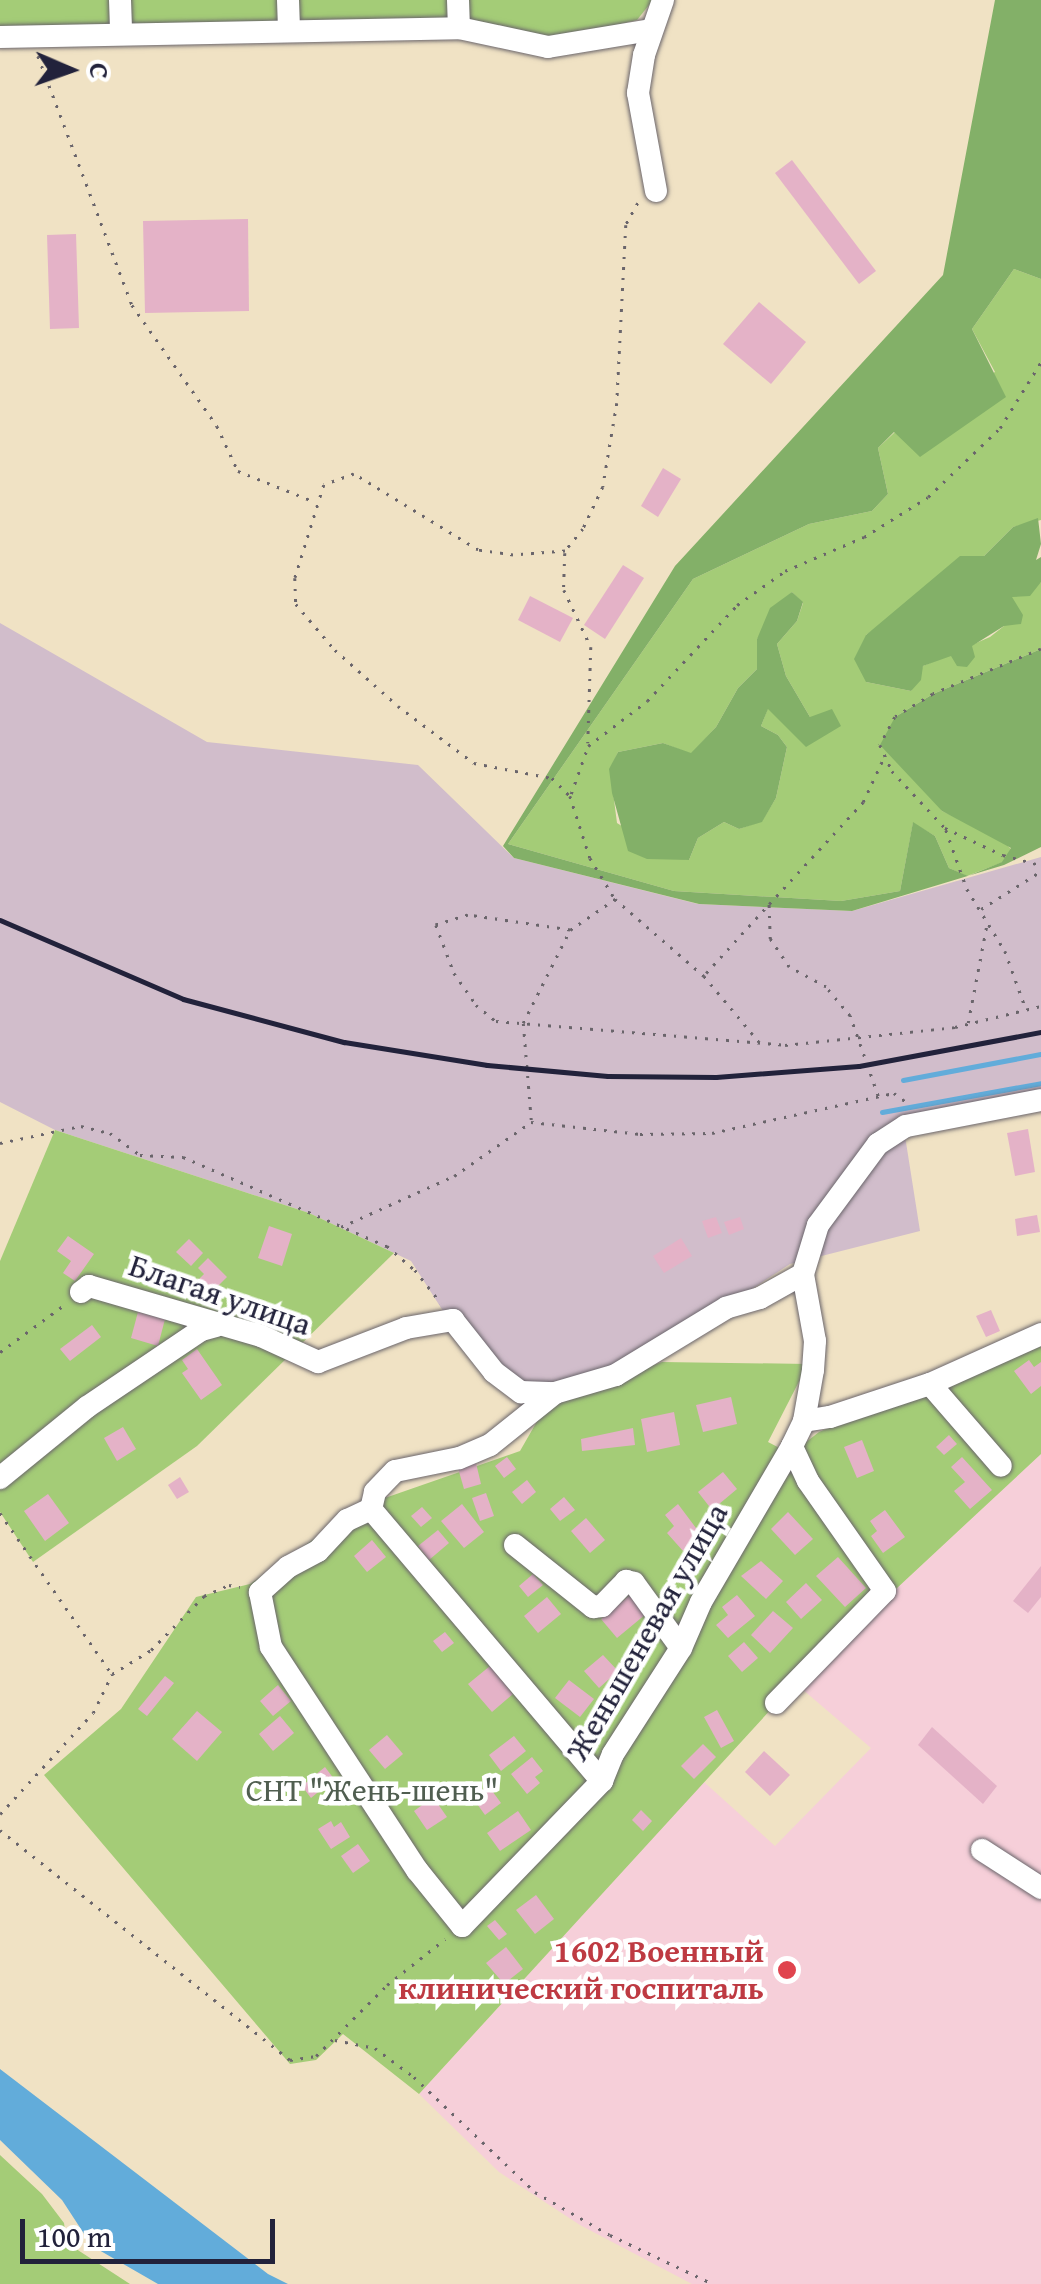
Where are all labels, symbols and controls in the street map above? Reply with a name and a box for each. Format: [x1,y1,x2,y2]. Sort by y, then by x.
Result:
north arrow [20,20,120,120]
text: С [80,62,121,80]
street label: Благая улица [124,1246,316,1344]
street label: Женьшеневая улица [558,1497,736,1767]
park label: СНТ "Жень-шень" [246,1771,498,1809]
place label: 1602 Военный клинический госпиталь [398,1933,764,2008]
marker: 1602 Военный клинический госпиталь [774,1957,800,1983]
scale bar [25,2199,280,2261]
text: 100 m [37,2214,111,2258]

